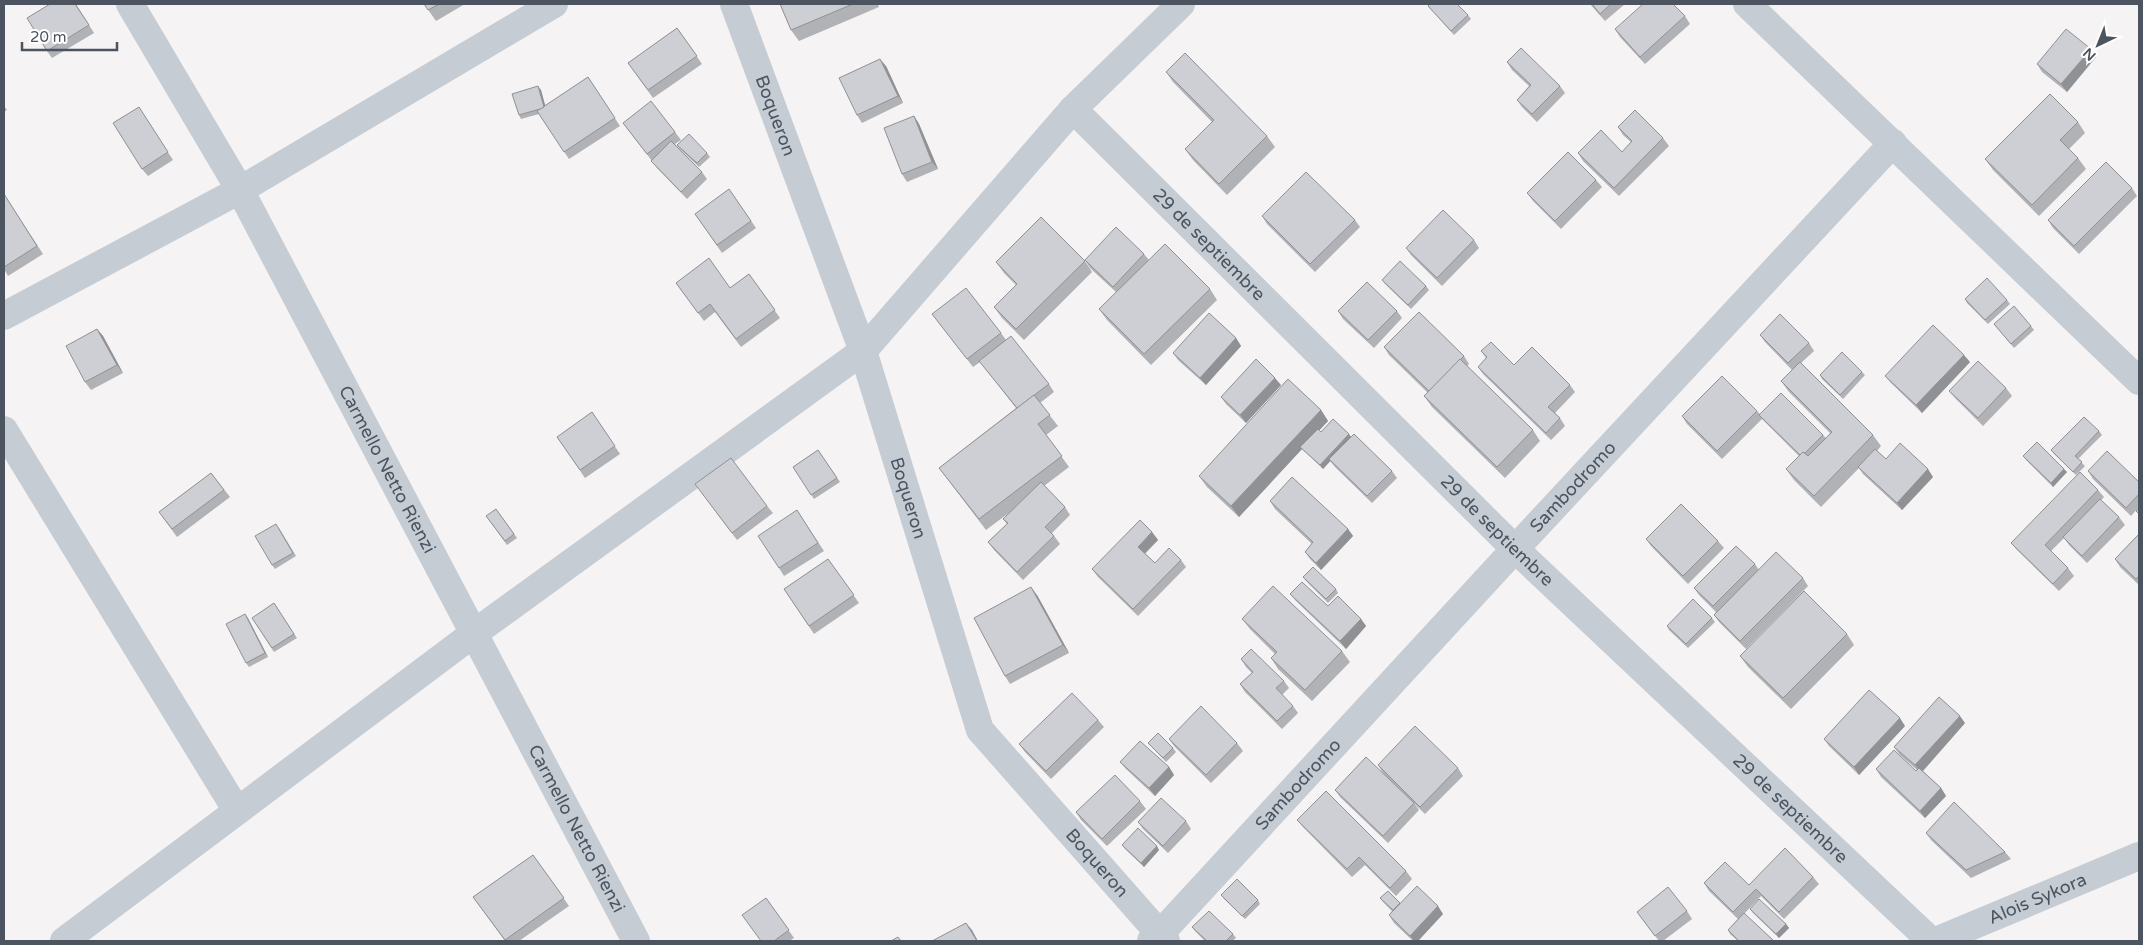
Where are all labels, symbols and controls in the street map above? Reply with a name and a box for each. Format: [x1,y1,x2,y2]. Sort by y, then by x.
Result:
scale bar [22,20,118,52]
north arrow [2073,20,2123,70]
text: 20 m [30,28,67,46]
text: N [2080,44,2099,64]
street label: Boqueron [750,72,800,159]
street label: 29 de septiembre [1148,184,1270,305]
street label: Carmello Netto Rienzi [334,382,441,557]
street label: Sambodromo [1525,437,1621,537]
street label: Boqueron [885,454,931,542]
street label: 29 de septiembre [1436,470,1558,591]
street label: Sambodromo [1250,734,1346,835]
street label: Carmello Netto Rienzi [523,741,630,916]
street label: 29 de septiembre [1728,749,1852,868]
street label: Boqueron [1061,824,1133,902]
street label: Alois Sykora [1985,868,2090,929]

